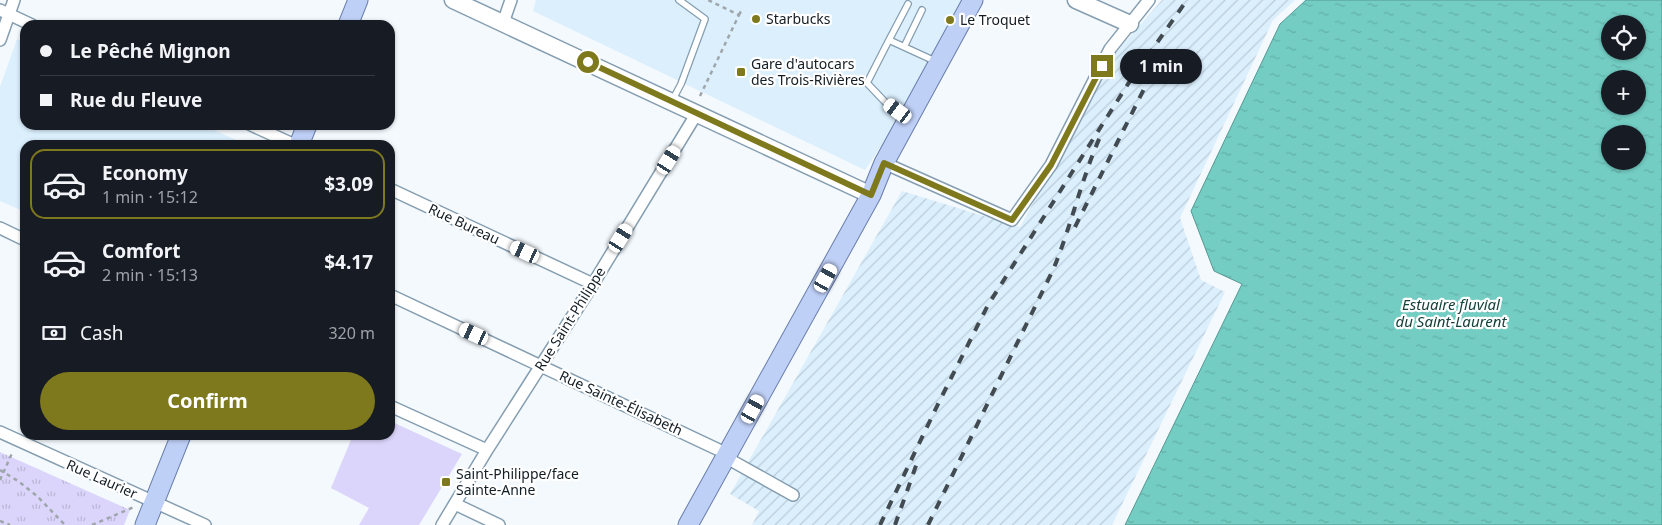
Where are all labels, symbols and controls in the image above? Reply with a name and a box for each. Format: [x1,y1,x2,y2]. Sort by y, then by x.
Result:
place label: Starbucks [766,9,831,28]
place label: Le Troquet [960,10,1030,29]
marker: Starbucks [750,13,762,25]
marker: Le Troquet [944,14,956,26]
map controls [1601,15,1646,170]
button: locate [1601,15,1646,60]
text: Le Pêché Mignon [70,38,231,64]
callout: 1 min [1120,48,1202,84]
route start [577,51,599,73]
place label: Gare d'autocars des Trois-Rivières [751,54,865,89]
route end [1091,55,1113,77]
text: 1 min [1139,55,1183,77]
marker: Gare d'autocars des Trois-Rivières [735,66,747,78]
button: + [1601,70,1646,115]
text: Rue du Fleuve [70,87,202,113]
car [881,96,914,126]
button: − [1601,125,1646,170]
car [654,143,683,177]
text: Economy [102,160,188,186]
icon: car [42,162,87,207]
text: $3.09 [324,171,373,197]
text: 1 min · 15:12 [102,186,198,208]
street label: Rue Bureau [426,199,503,248]
car [606,221,635,255]
text: Comfort [102,238,181,264]
car [508,239,541,265]
icon: car [42,240,87,285]
text: $4.17 [324,249,373,275]
car [812,261,839,295]
street label: Rue Saint-Philippe [530,263,609,374]
text: 2 min · 15:13 [102,264,198,286]
water label: Estuaire fluvial du Saint-Laurent [1396,294,1507,331]
icon: cash [40,319,68,347]
text: Cash [80,320,124,346]
car [457,321,490,347]
text: 320 m [328,322,375,344]
street label: Rue Sainte-Élisabeth [557,366,686,439]
button: Confirm [40,372,375,430]
car [739,392,766,426]
street label: Rue Laurier [64,454,141,503]
place label: Saint-Philippe/face Sainte-Anne [456,464,579,499]
marker: Saint-Philippe/face Sainte-Anne [440,476,452,488]

